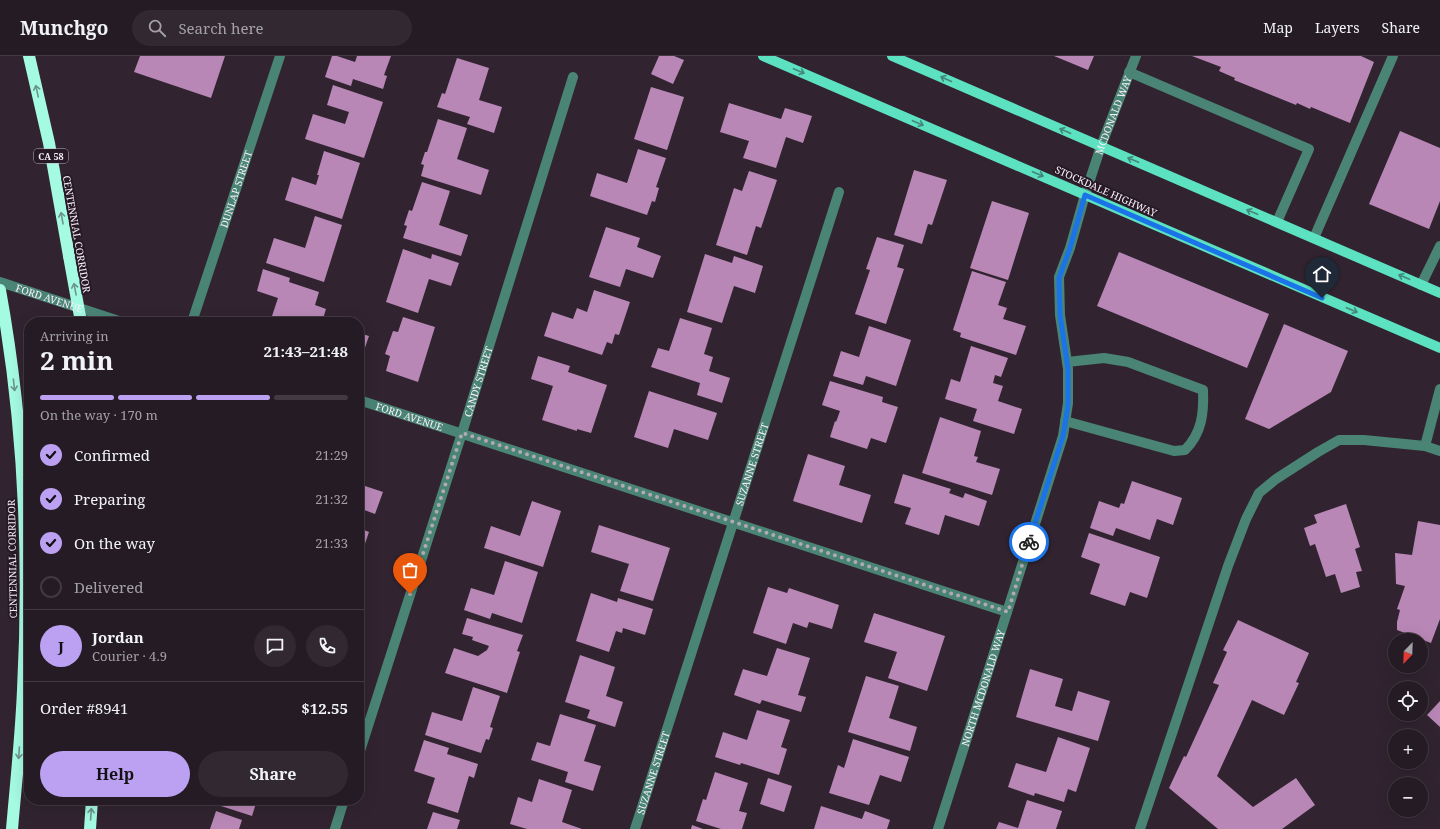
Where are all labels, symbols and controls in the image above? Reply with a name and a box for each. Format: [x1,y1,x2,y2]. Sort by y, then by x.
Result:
search box [132,10,412,46]
text: Munchgo [20,15,108,41]
icon: search [146,17,168,39]
text: Search here [178,18,264,38]
text: Map [1263,18,1293,37]
text: Layers [1315,18,1360,37]
text: Share [1382,18,1420,37]
one-way arrow [792,68,804,76]
street label: MCDONALD WAY [1092,73,1135,156]
one-way arrow [940,75,952,82]
one-way arrow [32,84,40,97]
one-way arrow [912,119,924,127]
one-way arrow [1059,127,1071,134]
road number: CA 58 [34,149,68,163]
street label: DUNLAP STREET [217,149,255,230]
one-way arrow [1127,156,1139,163]
street label: STOCKDALE HIGHWAY [1053,162,1160,220]
one-way arrow [1031,170,1043,178]
street label: CENTENNIAL CORRIDOR [60,174,94,294]
one-way arrow [1246,207,1258,215]
one-way arrow [58,212,66,225]
pin [1305,257,1339,298]
icon: home [1311,263,1333,285]
one-way arrow [1399,273,1411,280]
street label: FORD AVENUE [14,281,85,316]
one-way arrow [71,283,79,296]
one-way arrow [1346,307,1358,315]
text: Arriving in [40,327,109,345]
text: 21:43–21:48 [264,341,348,361]
text: 2 min [40,342,114,378]
street label: CANDY STREET [460,345,496,419]
one-way arrow [10,379,18,392]
street label: FORD AVENUE [374,399,445,434]
text: On the way · 170 m [40,406,158,424]
street label: SUZANNE STREET [732,421,772,507]
icon: check [40,444,62,466]
text: Confirmed [74,445,150,465]
text: 21:29 [315,446,348,464]
icon: check [40,488,62,510]
text: Preparing [74,489,145,509]
text: 21:32 [315,490,348,508]
street label: CENTENNIAL CORRIDOR [4,499,20,619]
courier [1009,522,1049,562]
icon: bike [1018,531,1040,553]
icon: check [40,532,62,554]
text: On the way [74,533,155,553]
text: 21:33 [315,534,348,552]
pin [393,553,427,594]
icon: bag [399,559,421,581]
text: Delivered [74,577,143,597]
button: chat [254,625,296,667]
button: phone [306,625,348,667]
text: Jordan [92,627,144,647]
street label: NORTH MCDONALD WAY [958,627,1008,748]
north arrow [1388,633,1428,673]
map controls [1388,633,1428,817]
text: J [58,636,64,656]
text: Courier · 4.9 [92,647,167,665]
button: locate [1388,681,1428,721]
text: Order #8941 [40,698,128,718]
text: $12.55 [301,698,348,718]
button: + [1388,729,1428,769]
street label: SUZANNE STREET [633,730,673,816]
one-way arrow [16,746,23,759]
button: Help [40,751,190,797]
button: Share [198,751,348,797]
button: − [1388,777,1428,817]
one-way arrow [87,808,95,821]

